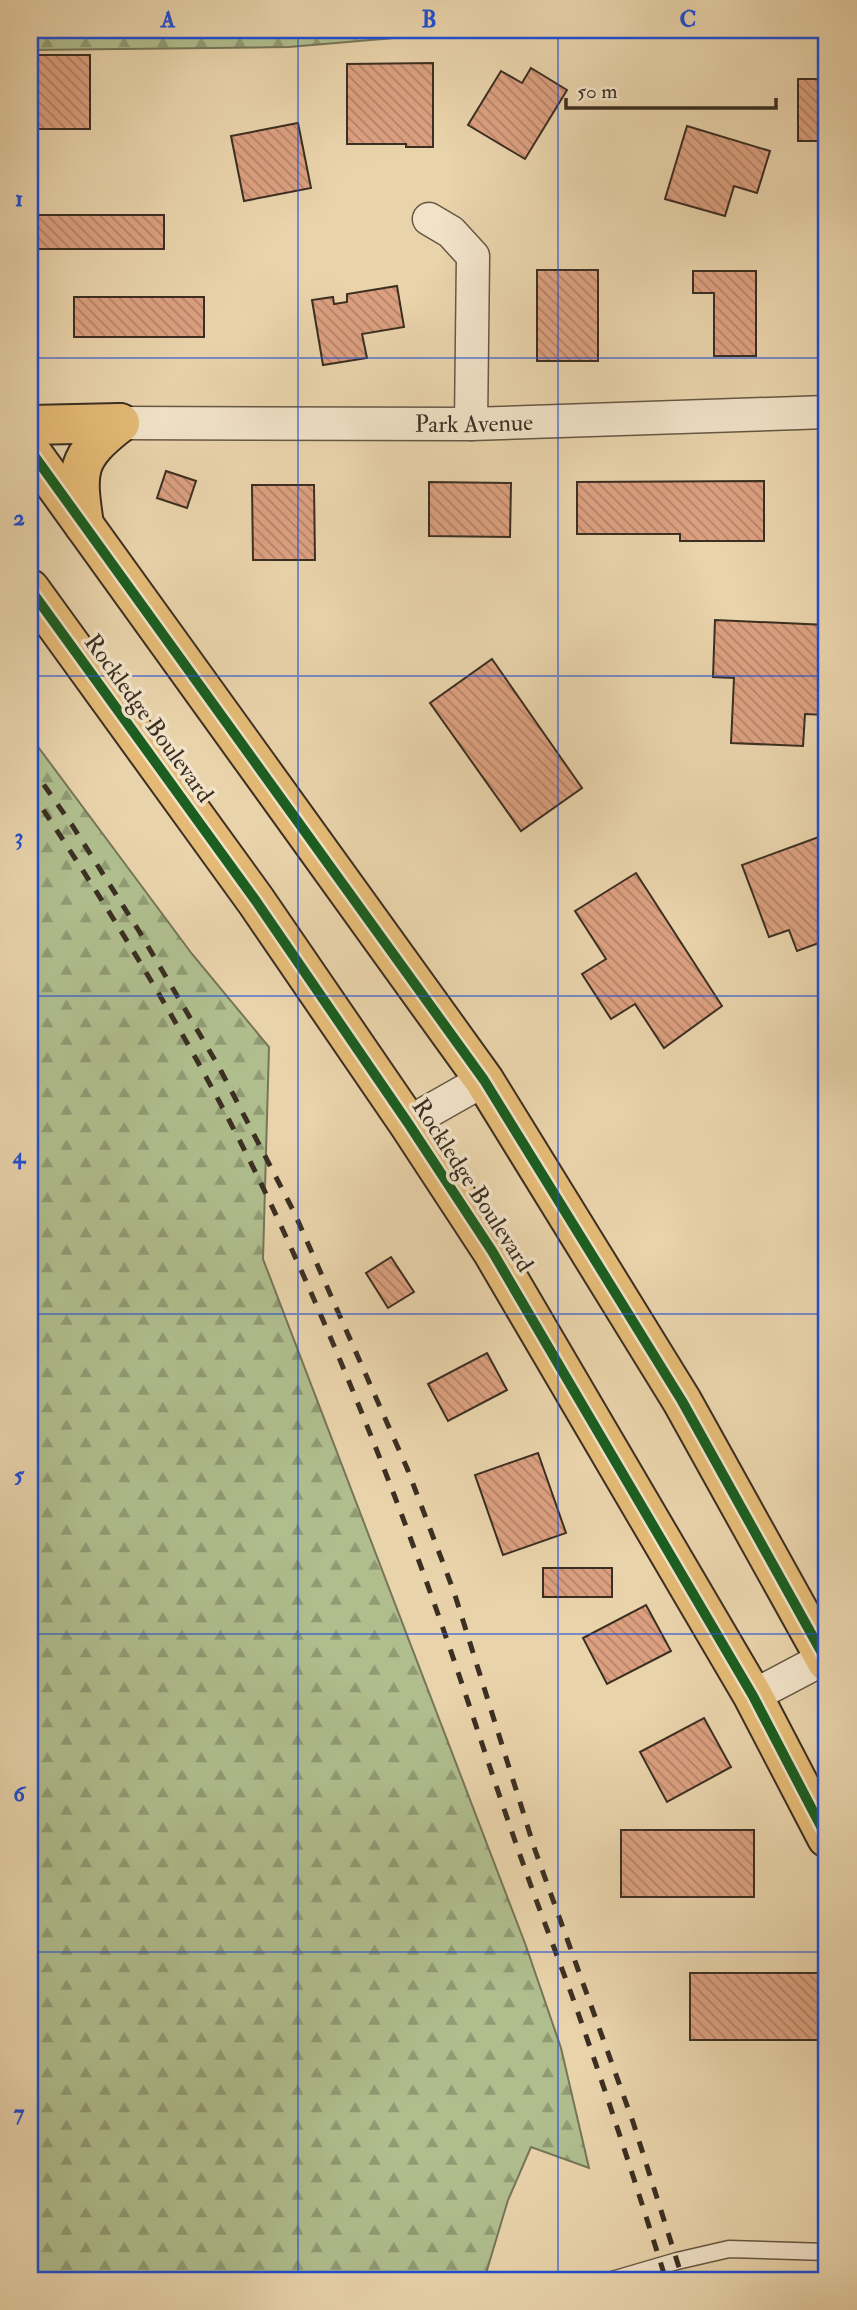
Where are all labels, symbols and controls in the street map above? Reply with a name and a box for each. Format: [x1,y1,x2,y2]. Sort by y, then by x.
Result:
text: A [160,5,176,34]
text: B [421,5,437,34]
text: C [680,5,696,34]
scale bar [566,66,776,110]
text: 50 m [577,78,618,105]
text: 1 [15,184,23,213]
street label: Park Avenue [415,407,534,440]
text: 2 [13,503,25,532]
street label: Rockledge Boulevard [77,628,220,809]
text: 3 [15,822,23,851]
street label: Rockledge Boulevard [405,1093,540,1278]
text: 4 [12,1141,27,1170]
text: 5 [14,1460,25,1489]
text: 6 [13,1779,27,1808]
text: 7 [14,2098,25,2127]

